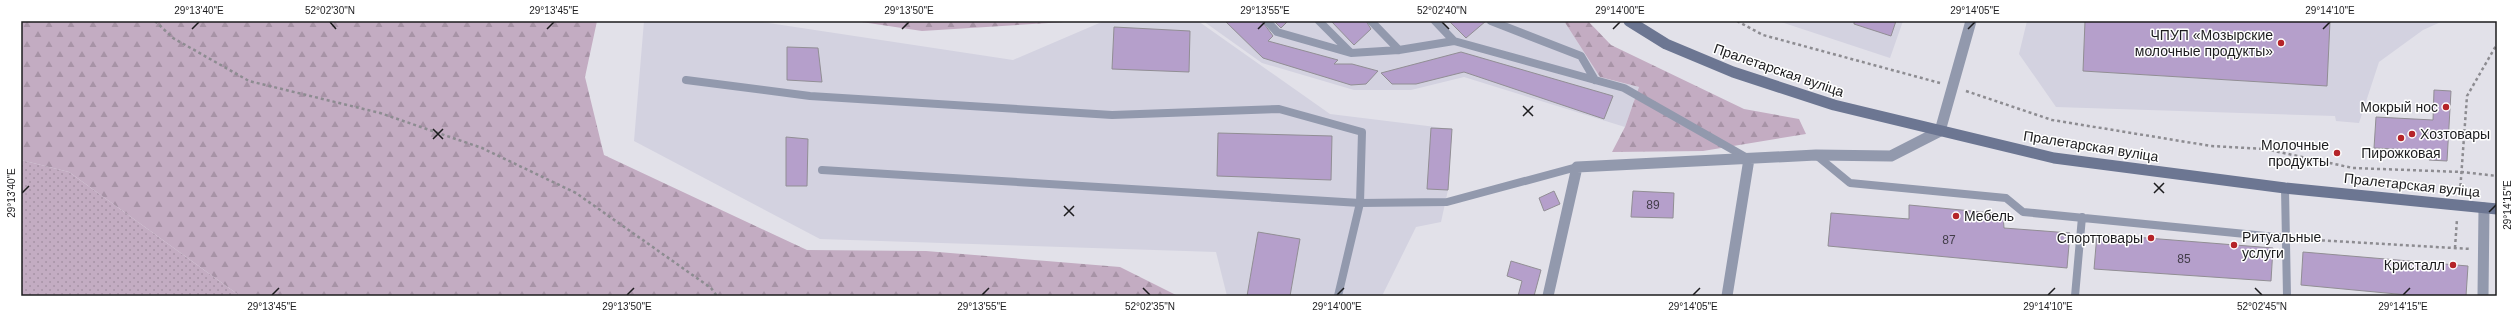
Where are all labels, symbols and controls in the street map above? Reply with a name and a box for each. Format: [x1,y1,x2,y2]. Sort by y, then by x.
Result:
text: 29°13'40"E [174,5,224,16]
text: 52°02'30"N [305,5,355,16]
text: 29°13'45"E [529,5,579,16]
text: 29°13'50"E [884,5,934,16]
text: 29°13'55"E [1240,5,1290,16]
text: 52°02'40"N [1417,5,1467,16]
text: 29°14'00"E [1595,5,1645,16]
text: 29°14'05"E [1950,5,2000,16]
text: 29°14'10"E [2305,5,2355,16]
place label: ЧПУП «Мозырские молочные продукты» [2135,27,2273,59]
marker: ЧПУП «Мозырские молочные продукты» [2276,38,2286,48]
street label: Пралетарская вуліца [1712,40,1846,100]
place label: Мокрый нос [2360,99,2438,115]
marker: Мокрый нос [2441,102,2451,112]
place label: Хозтовары [2420,126,2490,142]
street label: Пралетарская вуліца [2022,127,2160,165]
marker: Хозтовары [2407,129,2417,139]
marker: Пирожковая [2396,133,2406,143]
place label: Молочные продукты [2261,137,2329,169]
place label: Пирожковая [2361,145,2441,161]
marker: Молочные продукты [2332,148,2342,158]
text: 29°13'40"E [6,168,17,218]
street label: Пралетарская вуліца [2343,170,2481,200]
text: 29°14'15"E [2502,180,2513,230]
house number: 89 [1646,198,1660,212]
place label: Мебель [1964,208,2014,224]
marker: Мебель [1951,211,1961,221]
place label: Ритуальные услуги [2242,229,2322,261]
place label: Спорттовары [2057,230,2143,246]
house number: 87 [1942,233,1956,247]
marker: Спорттовары [2146,233,2156,243]
marker: Ритуальные услуги [2229,240,2239,250]
house number: 85 [2177,252,2191,266]
place label: Кристалл [2384,257,2445,273]
marker: Кристалл [2448,260,2458,270]
text: 29°13'45"E [247,301,297,312]
text: 29°13'50"E [602,301,652,312]
text: 29°13'55"E [957,301,1007,312]
text: 52°02'35"N [1125,301,1175,312]
text: 29°14'00"E [1312,301,1362,312]
text: 29°14'05"E [1668,301,1718,312]
text: 29°14'10"E [2023,301,2073,312]
text: 52°02'45"N [2237,301,2287,312]
text: 29°14'15"E [2378,301,2428,312]

